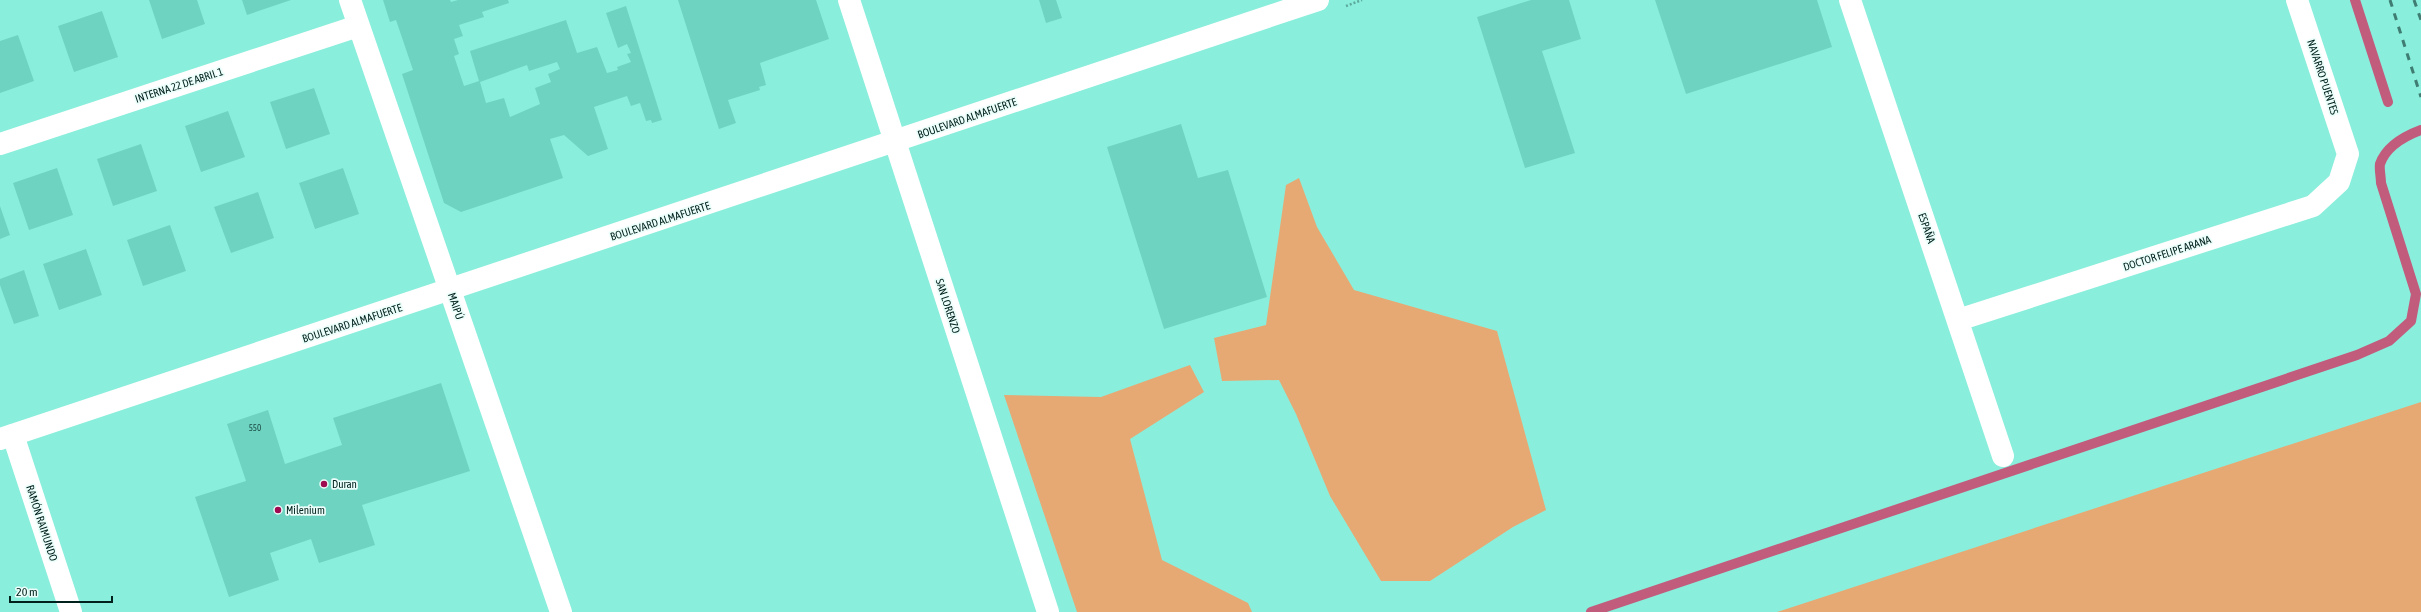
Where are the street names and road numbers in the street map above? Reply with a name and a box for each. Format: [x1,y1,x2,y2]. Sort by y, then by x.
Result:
street label: NAVARRO PUENTES [2305,38,2341,116]
street label: INTERNA 22 DE ABRIL 1 [134,65,224,105]
street label: BOULEVARD ALMAFUERTE [916,95,1018,141]
street label: BOULEVARD ALMAFUERTE [609,199,712,243]
street label: ESPAÑA [1916,211,1938,245]
street label: DOCTOR FELIPE ARANA [2122,233,2213,273]
street label: SAN LORENZO [934,277,962,335]
street label: MAIPÚ [446,291,466,321]
street label: BOULEVARD ALMAFUERTE [301,301,404,345]
street label: RAMÓN RAIMUNDO [24,483,60,563]

